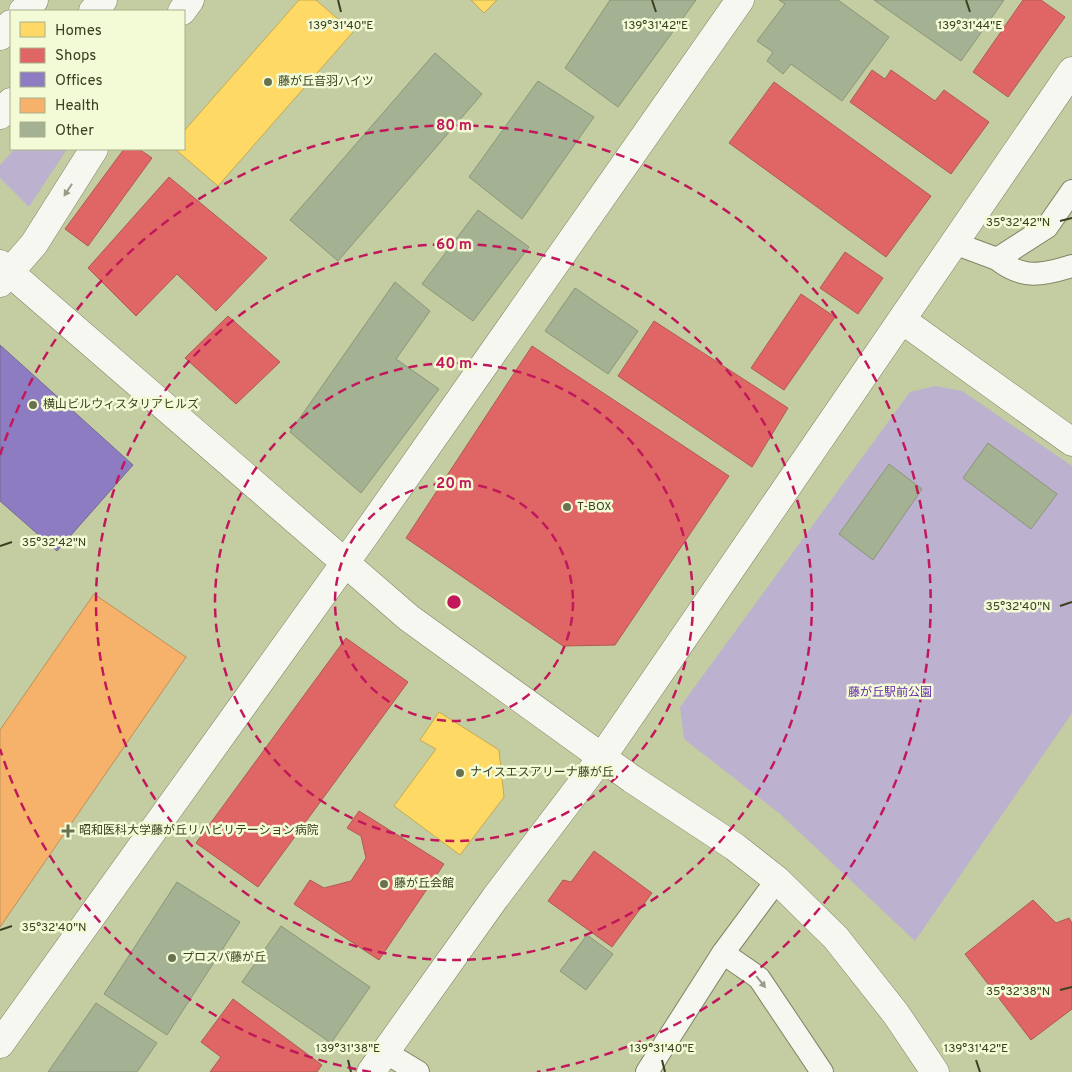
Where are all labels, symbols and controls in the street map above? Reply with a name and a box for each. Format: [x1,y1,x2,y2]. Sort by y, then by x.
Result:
legend [10,10,185,150]
text: 139°31'40"E [309,18,373,34]
text: 139°31'42"E [624,18,688,34]
text: 139°31'44"E [938,18,1002,34]
text: Homes [55,22,102,41]
text: Shops [55,47,96,66]
text: Offices [55,72,102,91]
place label: 藤が丘音羽ハイツ [278,74,374,90]
marker: 藤が丘音羽ハイツ [262,76,274,88]
text: Health [55,97,99,116]
text: 80 m [436,117,472,136]
text: Other [55,122,94,141]
one-way arrow [63,183,73,196]
text: 35°32'42"N [986,215,1050,231]
text: 60 m [436,236,472,255]
text: 40 m [436,355,472,374]
place label: 横山ビルウィスタリアヒルズ [43,397,199,413]
marker: 横山ビルウィスタリアヒルズ [27,399,39,411]
text: 20 m [436,475,472,494]
place label: T-BOX [577,499,612,515]
marker: T-BOX [561,501,573,513]
text: 35°32'42"N [22,535,86,551]
centre of rings [445,593,463,611]
text: 35°32'40"N [986,599,1050,615]
park label: 藤が丘駅前公園 [848,685,932,701]
place label: ナイスエスアリーナ藤が丘 [470,765,614,781]
marker: ナイスエスアリーナ藤が丘 [454,767,466,779]
place label: 昭和医科大学藤が丘リハビリテーション病院 [79,823,319,839]
marker: 昭和医科大学藤が丘リハビリテーション病院 [61,824,75,838]
place label: 藤が丘会館 [394,876,454,892]
marker: 藤が丘会館 [378,878,390,890]
text: 35°32'40"N [22,920,86,936]
place label: プロスパ藤が丘 [182,950,266,966]
marker: プロスパ藤が丘 [166,952,178,964]
one-way arrow [756,976,766,989]
text: 35°32'38"N [986,984,1050,1000]
text: 139°31'38"E [316,1041,380,1057]
text: 139°31'40"E [630,1041,694,1057]
text: 139°31'42"E [944,1041,1008,1057]

